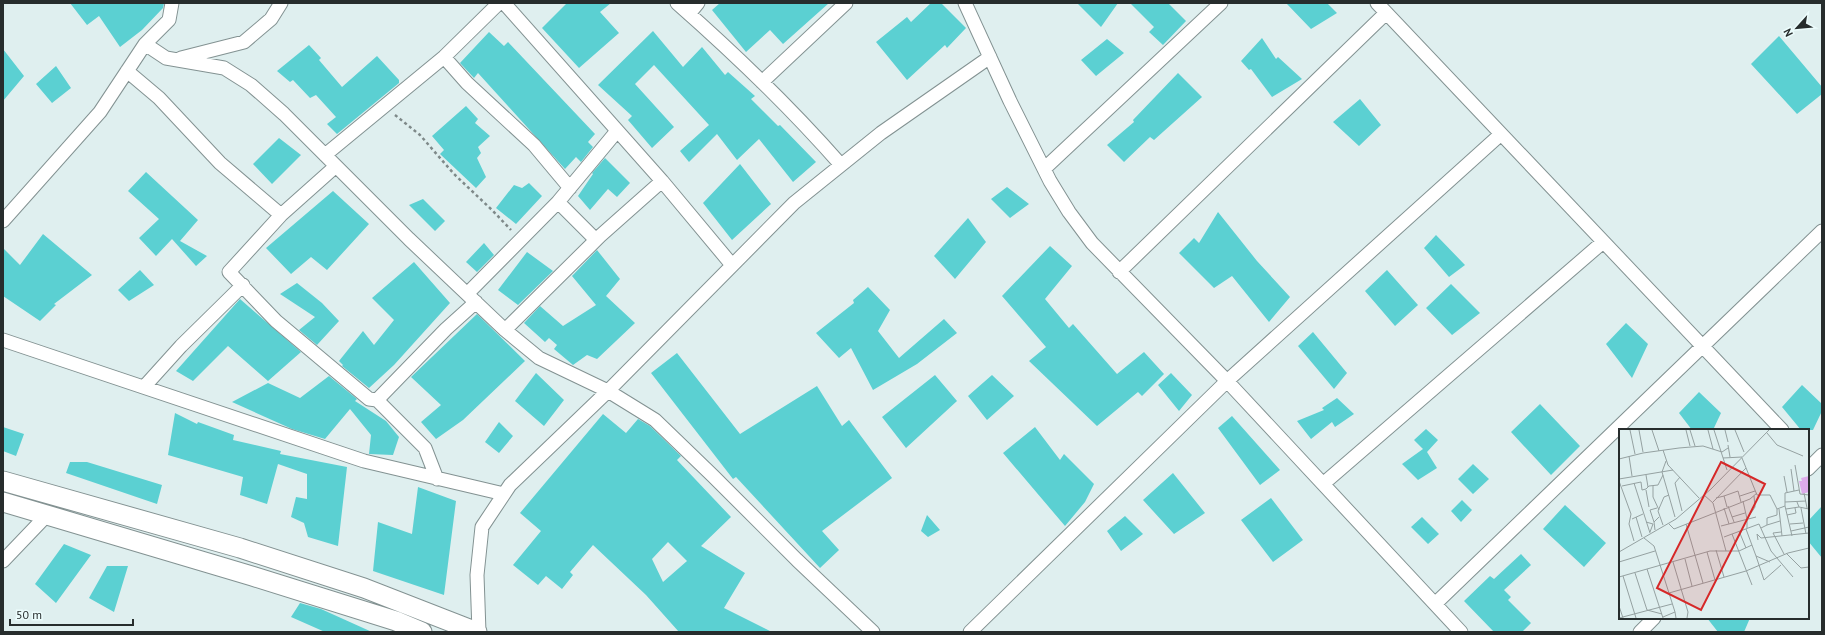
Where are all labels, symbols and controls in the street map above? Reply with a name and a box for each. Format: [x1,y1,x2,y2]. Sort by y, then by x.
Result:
north arrow [1777,8,1817,48]
text: N [1780,26,1796,39]
inset map [1619,429,1809,619]
scale bar [10,601,133,627]
text: 50 m [16,607,42,622]

